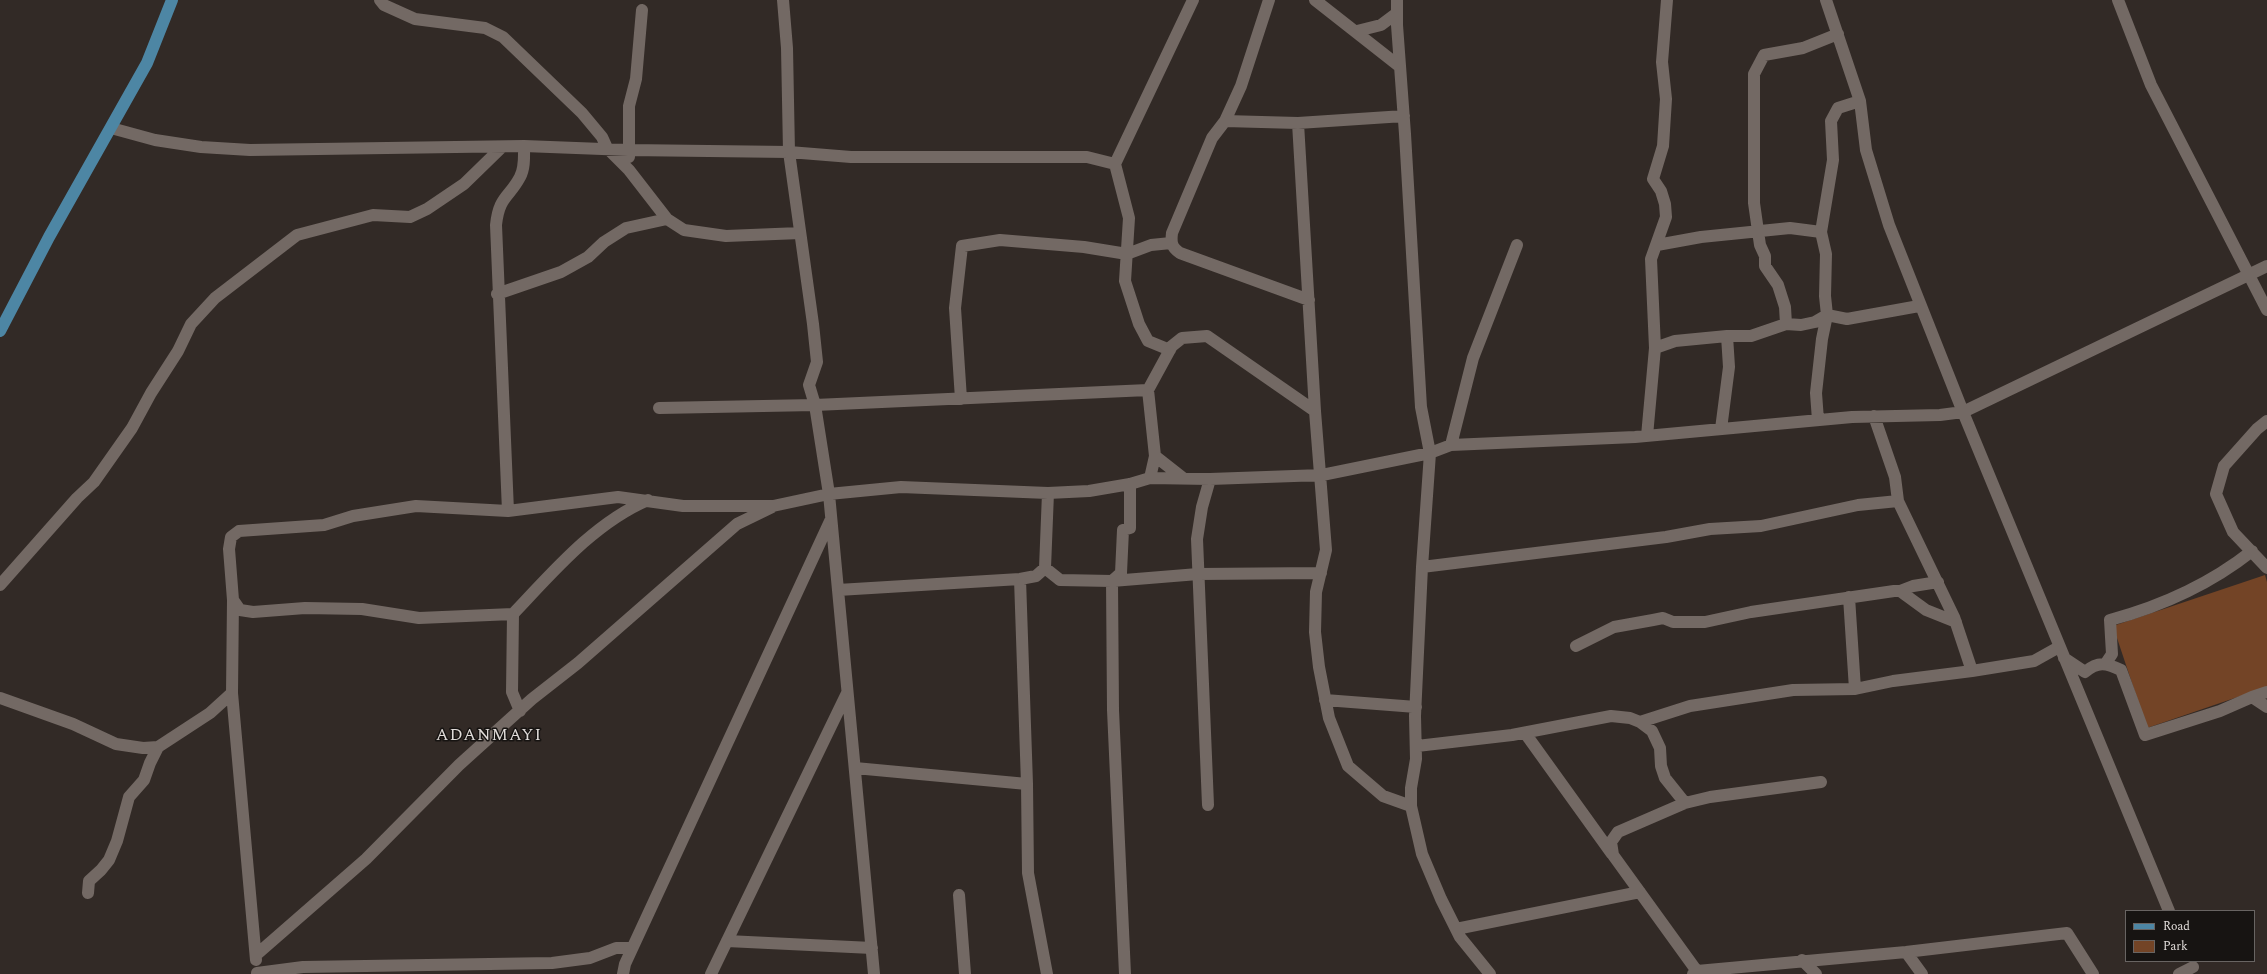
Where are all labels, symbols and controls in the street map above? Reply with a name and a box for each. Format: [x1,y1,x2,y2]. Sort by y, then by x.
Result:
district label: ADANMAYI [436,727,542,747]
legend [2125,910,2255,962]
text: Road [2163,917,2190,936]
text: Park [2163,937,2188,956]

